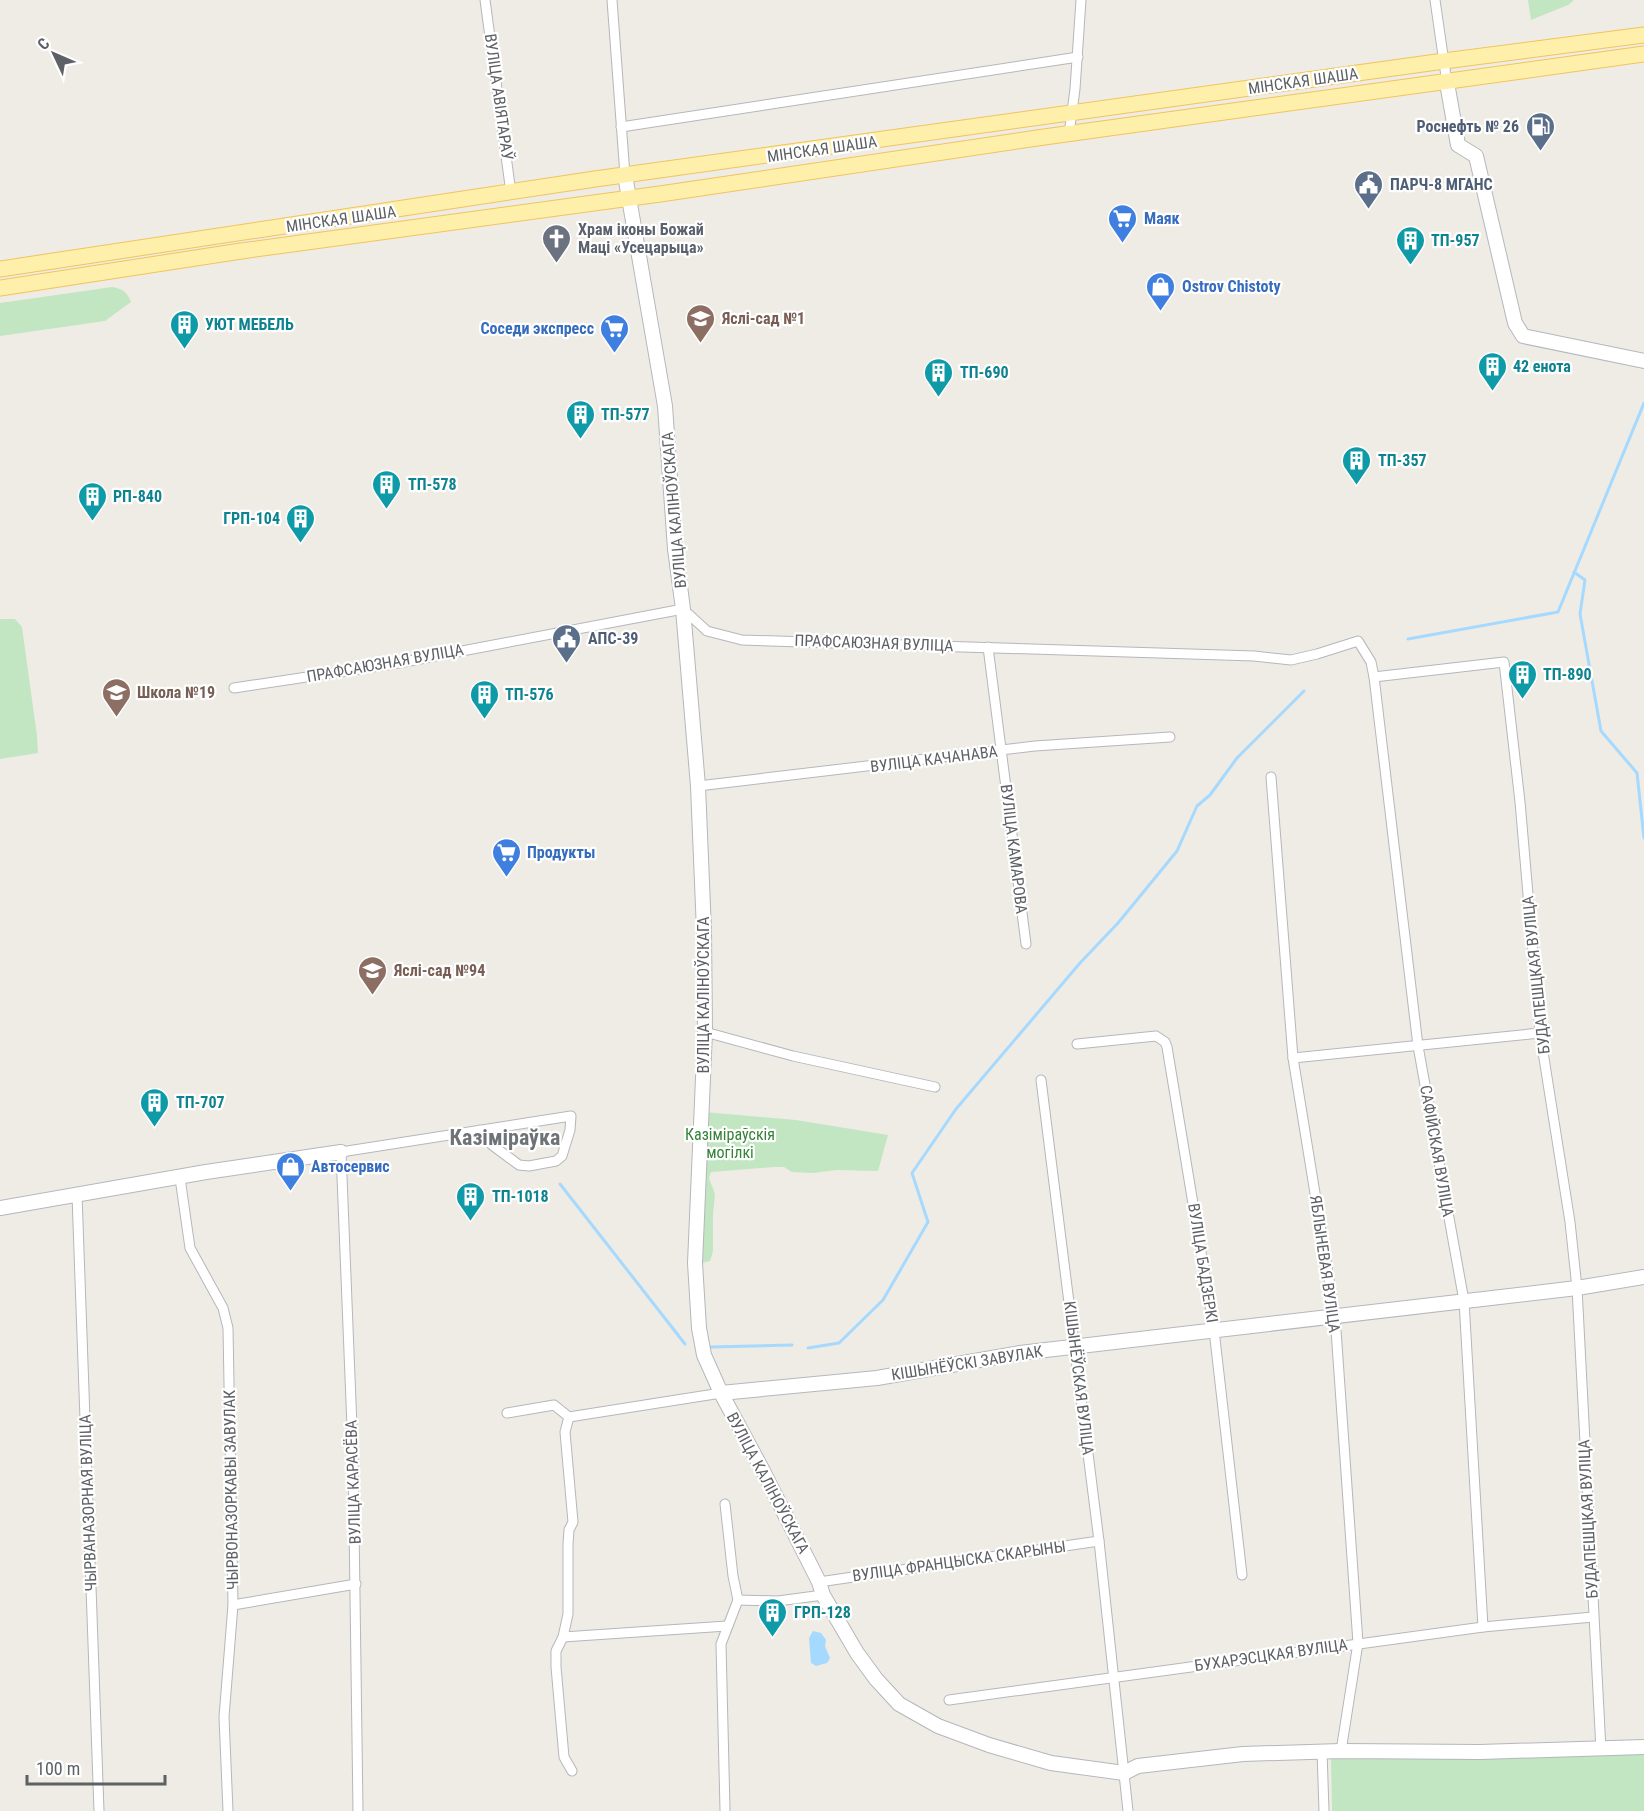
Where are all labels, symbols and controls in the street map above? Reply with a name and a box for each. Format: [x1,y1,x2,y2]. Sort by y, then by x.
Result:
north arrow [24,24,84,84]
street label: ВУЛІЦА АВІЯТАРАЎ [481,32,517,162]
text: С [34,34,54,54]
street label: МІНСКАЯ ШАША [1247,64,1359,98]
fuel station icon: Роснефть № 26 [1524,110,1556,152]
place label: Роснефть № 26 [1417,117,1519,136]
street label: МІНСКАЯ ШАША [766,132,878,166]
public building icon: ПАРЧ-8 МГАНС [1353,168,1385,210]
place label: ПАРЧ-8 МГАНС [1390,175,1493,194]
street label: МІНСКАЯ ШАША [285,202,397,236]
supermarket icon: Маяк [1107,202,1139,244]
place label: Маяк [1144,209,1180,228]
place label: Храм іконы Божай Маці «Усецарыца» [578,220,704,257]
church icon: Храм іконы Божай Маці «Усецарыца» [541,222,573,264]
building icon: ТП-957 [1394,224,1426,266]
place label: ТП-957 [1431,231,1480,250]
shop icon: Ostrov Chistoty [1145,270,1177,312]
place label: Ostrov Chistoty [1182,277,1281,296]
school or university icon: Яслі-сад №1 [685,302,717,344]
building icon: УЮТ МЕБЕЛЬ [168,308,200,350]
place label: Яслі-сад №1 [721,309,805,328]
supermarket icon: Соседи экспресс [599,312,631,354]
place label: УЮТ МЕБЕЛЬ [205,315,294,334]
place label: Соседи экспресс [480,319,594,338]
building icon: 42 енота [1476,350,1508,392]
building icon: ТП-690 [923,356,955,398]
place label: 42 енота [1513,357,1571,376]
place label: ТП-690 [960,363,1009,382]
building icon: ТП-577 [564,398,596,440]
place label: ТП-577 [601,405,650,424]
street label: ВУЛІЦА КАЛІНОЎСКАГА [658,431,690,589]
building icon: ТП-357 [1341,444,1373,486]
place label: ТП-357 [1378,451,1427,470]
building icon: ТП-578 [371,468,403,510]
place label: ТП-578 [408,475,457,494]
building icon: РП-840 [76,480,108,522]
place label: РП-840 [113,487,162,506]
building icon: ГРП-104 [285,502,317,544]
place label: ГРП-104 [223,509,280,528]
public building icon: АПС-39 [551,622,583,664]
place label: АПС-39 [588,629,638,648]
street label: ПРАФСАЮЗНАЯ ВУЛІЦА [794,631,954,655]
street label: ПРАФСАЮЗНАЯ ВУЛІЦА [305,640,465,686]
building icon: ТП-890 [1506,658,1538,700]
place label: ТП-890 [1543,665,1592,684]
school or university icon: Школа №19 [100,676,132,718]
building icon: ТП-576 [468,678,500,720]
place label: Школа №19 [137,683,215,702]
place label: ТП-576 [505,685,554,704]
street label: ВУЛІЦА КАЧАНАВА [869,742,999,776]
street label: ВУЛІЦА КАМАРОВА [997,783,1031,915]
supermarket icon: Продукты [490,836,522,878]
place label: Продукты [527,843,595,862]
street label: БУДАПЕШЦКАЯ ВУЛІЦА [1518,895,1554,1055]
street label: ВУЛІЦА КАЛІНОЎСКАГА [694,916,713,1074]
school or university icon: Яслі-сад №94 [357,954,389,996]
place label: Яслі-сад №94 [393,961,485,980]
street label: САФІЙСКАЯ ВУЛІЦА [1416,1084,1458,1218]
building icon: ТП-707 [139,1086,171,1128]
place label: ТП-707 [176,1093,225,1112]
district label: Казіміраўка [450,1125,560,1150]
park label: Казіміраўскія могілкі [685,1125,775,1162]
shop icon: Автосервис [274,1150,306,1192]
place label: Автосервис [311,1157,390,1176]
building icon: ТП-1018 [455,1180,487,1222]
place label: ТП-1018 [492,1187,549,1206]
street label: ЯБЛЫНЕВАЯ ВУЛІЦА [1306,1194,1344,1334]
street label: ВУЛІЦА БАДЗЕРКІ [1184,1202,1222,1324]
street label: КІШЫНЁЎСКАЯ ВУЛІЦА [1060,1300,1098,1456]
street label: КІШЫНЁЎСКІ ЗАВУЛАК [890,1342,1044,1384]
street label: ЧЫРВОНАЗОРКАВЫ ЗАВУЛАК [220,1390,242,1590]
street label: ВУЛІЦА КАЛІНОЎСКАГА [723,1409,813,1557]
street label: ЧЫРВАНАЗОРНАЯ ВУЛІЦА [75,1414,101,1592]
street label: ВУЛІЦА КАРАСЁВА [341,1420,365,1544]
street label: БУДАПЕШЦКАЯ ВУЛІЦА [1574,1439,1602,1599]
street label: ВУЛІЦА ФРАНЦЫСКА СКАРЫНЫ [851,1537,1067,1585]
building icon: ГРП-128 [757,1596,789,1638]
place label: ГРП-128 [794,1603,851,1622]
street label: БУХАРЭСЦКАЯ ВУЛІЦА [1193,1635,1349,1675]
scale bar [27,1748,165,1786]
text: 100 m [36,1758,80,1779]

